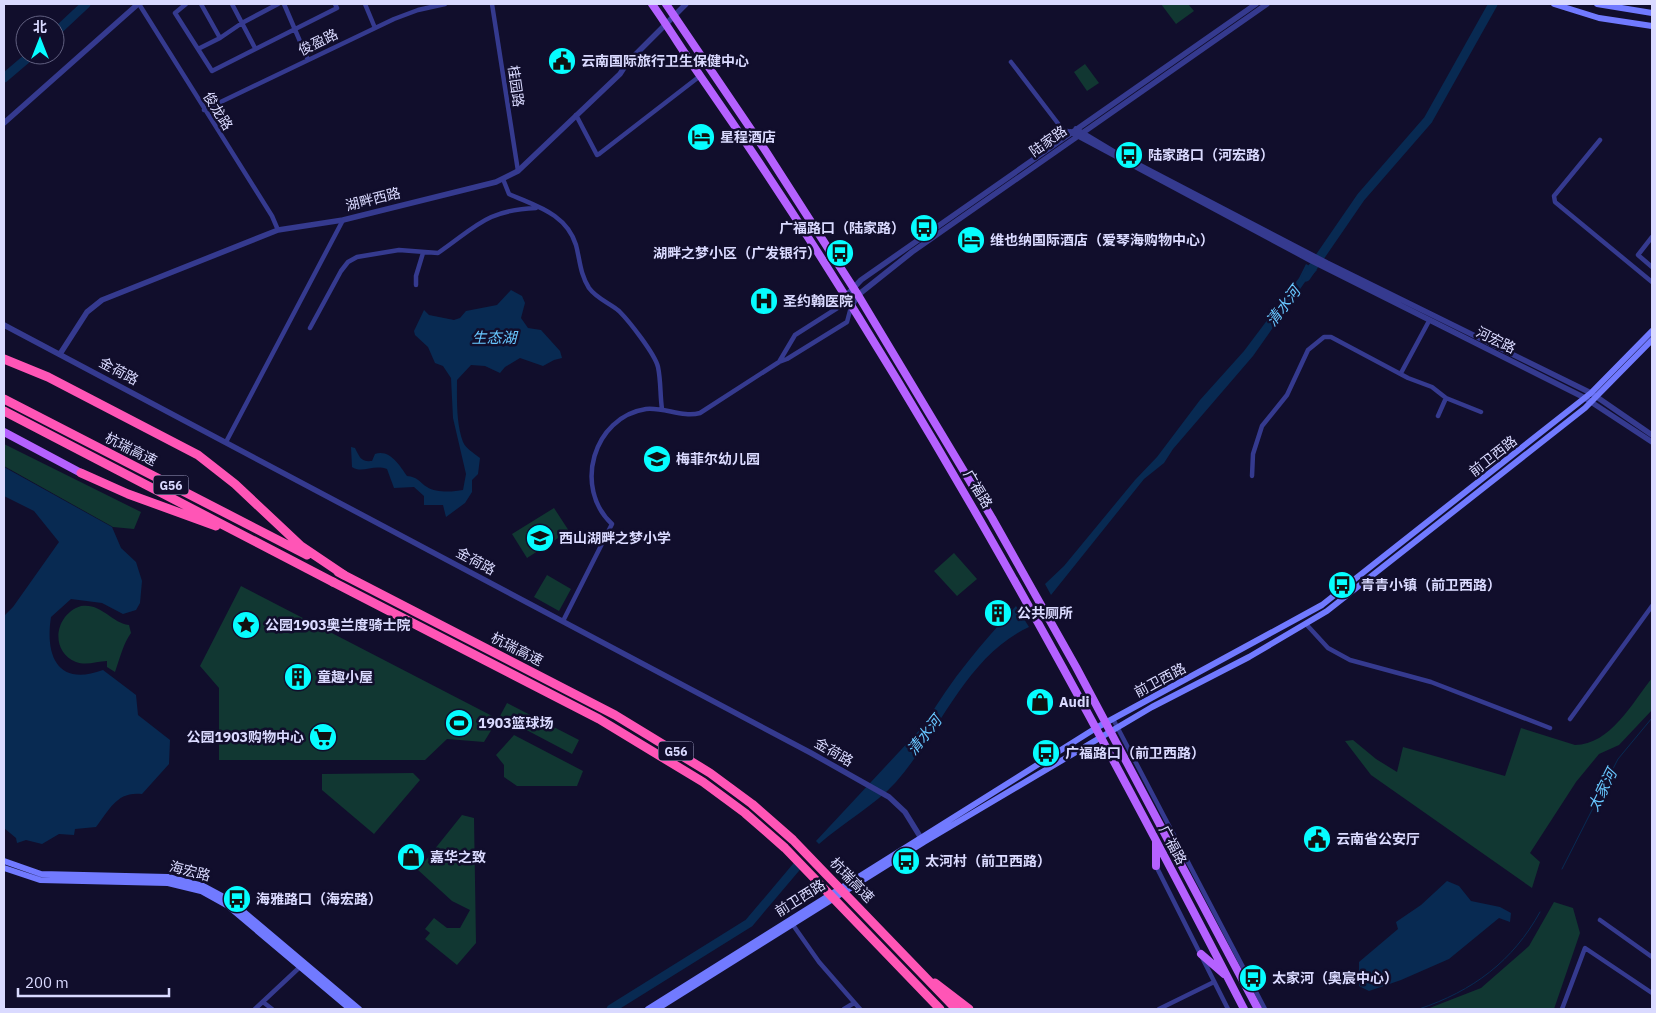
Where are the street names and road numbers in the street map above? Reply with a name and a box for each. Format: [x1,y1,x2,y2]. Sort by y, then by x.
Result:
street label: 俊盈路 [295,25,341,59]
street label: 桂园路 [504,64,528,108]
street label: 俊龙路 [199,88,237,134]
street label: 陆家路 [1026,122,1070,160]
street label: 湖畔西路 [344,183,402,215]
street label: 河宏路 [1473,323,1519,357]
street label: 金荷路 [96,353,142,389]
street label: 杭瑞高速 [102,428,160,470]
street label: 前卫西路 [1465,432,1521,480]
street label: 广福路 [959,466,997,512]
road number: G56 [154,476,188,494]
street label: 金荷路 [453,543,499,579]
street label: 杭瑞高速 [488,628,546,670]
street label: 前卫西路 [1131,659,1189,701]
street label: 金荷路 [811,734,857,770]
road number: G56 [658,741,694,760]
street label: 广福路 [1155,822,1191,868]
street label: 杭瑞高速 [826,854,878,906]
street label: 海宏路 [167,857,213,885]
street label: 前卫西路 [771,876,829,920]

